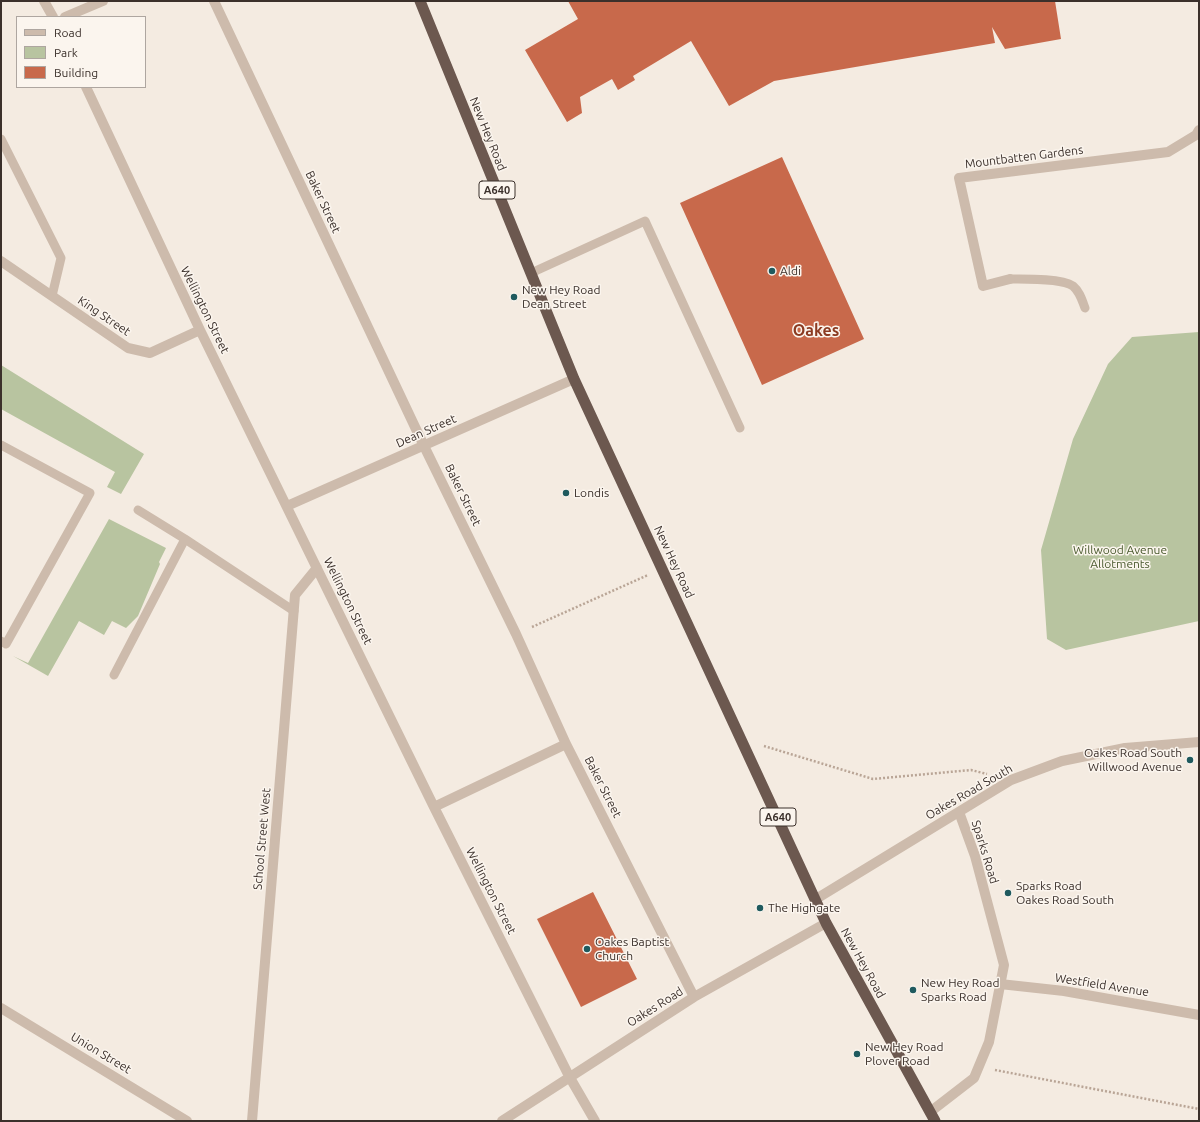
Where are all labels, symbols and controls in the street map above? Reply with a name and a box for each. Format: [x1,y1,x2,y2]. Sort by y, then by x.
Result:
legend [16,16,146,88]
text: Road [54,26,82,39]
text: Park [54,46,78,59]
text: Building [54,66,98,79]
street label: New Hey Road [467,95,509,173]
street label: Mountbatten Gardens [964,143,1084,171]
street label: Baker Street [302,169,344,235]
road number: A640 [479,181,515,199]
street label: Wellington Street [178,264,232,356]
place label: Aldi [780,264,801,278]
marker: Aldi [767,266,777,276]
place label: New Hey Road Dean Street [522,283,600,311]
marker: New Hey Road Dean Street [509,292,519,302]
street label: King Street [75,293,133,339]
district label: Oakes [793,321,839,341]
street label: Dean Street [394,411,458,451]
street label: Baker Street [442,462,484,528]
place label: Londis [574,486,609,500]
marker: Londis [561,488,571,498]
street label: New Hey Road [651,523,697,601]
park label: Willwood Avenue Allotments [1073,543,1167,571]
street label: Wellington Street [321,555,375,647]
place label: Oakes Road South Willwood Avenue [1084,746,1182,774]
street label: Baker Street [581,754,625,820]
marker: Oakes Road South Willwood Avenue [1185,755,1195,765]
street label: Oakes Road South [923,761,1015,823]
street label: School Street West [250,787,274,891]
road number: A640 [760,808,796,826]
street label: Sparks Road [969,818,1001,886]
street label: Wellington Street [463,845,519,937]
place label: Sparks Road Oakes Road South [1016,879,1114,907]
marker: Sparks Road Oakes Road South [1003,888,1013,898]
place label: The Highgate [768,901,840,915]
marker: The Highgate [755,903,765,913]
street label: New Hey Road [838,925,888,1001]
place label: Oakes Baptist Church [595,935,669,963]
marker: Oakes Baptist Church [582,944,592,954]
street label: Westfield Avenue [1054,970,1150,1000]
place label: New Hey Road Sparks Road [921,976,999,1004]
street label: Oakes Road [624,984,686,1030]
marker: New Hey Road Sparks Road [908,985,918,995]
street label: Union Street [68,1029,134,1077]
place label: New Hey Road Plover Road [865,1040,943,1068]
marker: New Hey Road Plover Road [852,1049,862,1059]

